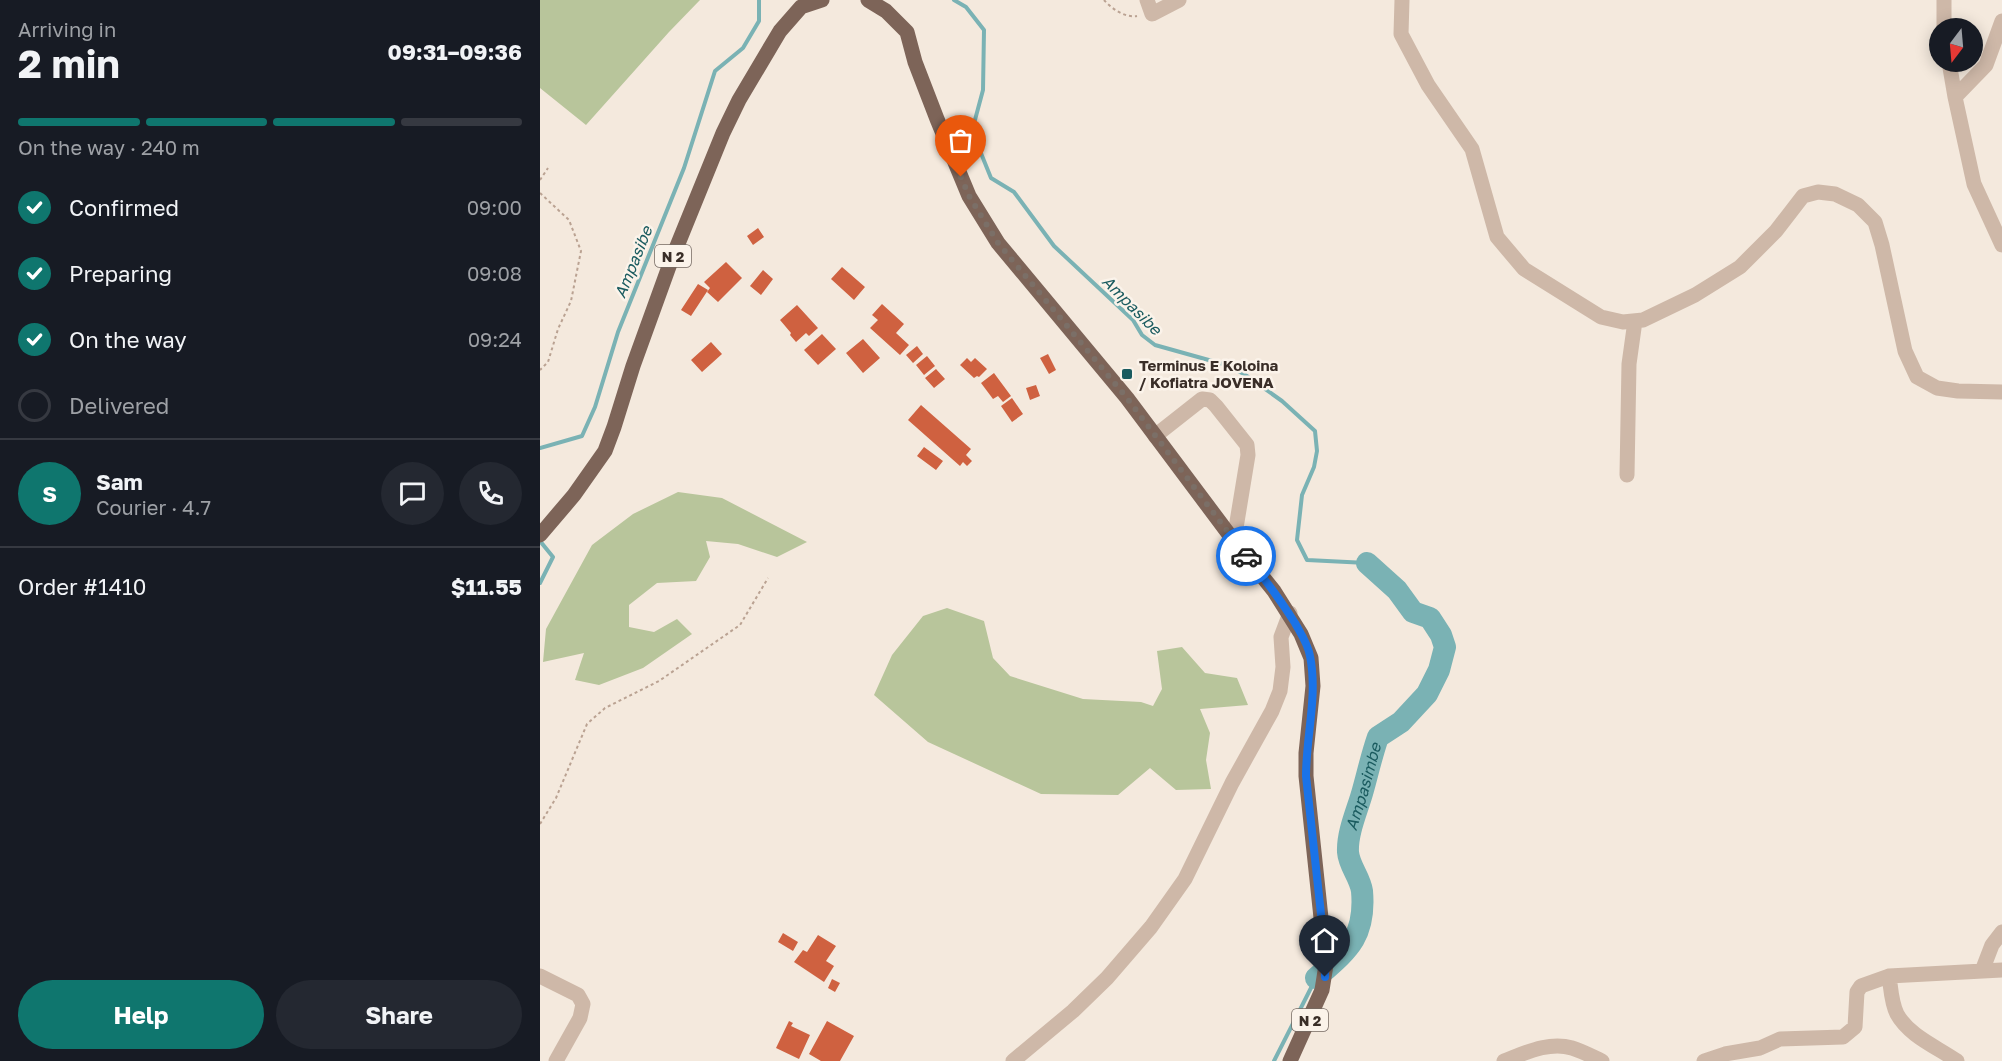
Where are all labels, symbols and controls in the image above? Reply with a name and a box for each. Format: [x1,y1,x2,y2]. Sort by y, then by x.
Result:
text: Arriving in [18,17,116,41]
north arrow [1929,18,1983,72]
map controls [1929,18,1983,72]
text: 09:31–09:36 [388,38,522,65]
text: 2 min [18,40,120,87]
pin [935,115,986,177]
icon: bag [944,124,977,157]
text: On the way · 240 m [18,135,200,159]
icon: check [18,191,51,224]
text: Confirmed [69,194,179,221]
text: 09:00 [467,195,522,219]
water label: Ampasibe [610,222,657,301]
road number: N 2 [655,245,691,267]
icon: check [18,257,51,290]
text: Preparing [69,260,172,287]
text: 09:08 [467,261,522,285]
water label: Ampasibe [1098,271,1167,340]
icon: check [18,323,51,356]
text: On the way [69,326,187,353]
text: 09:24 [468,327,522,351]
place label: Terminus E Koloina / Kofiatra JOVENA [1139,356,1278,391]
marker: Terminus E Koloina / Kofiatra JOVENA [1120,367,1134,381]
text: Delivered [69,392,169,419]
button: chat [381,462,444,525]
button: phone [459,462,522,525]
text: Sam [96,468,143,495]
text: S [42,480,57,507]
text: Courier · 4.7 [96,495,211,519]
courier [1216,526,1276,586]
icon: car [1230,540,1263,573]
text: Order #1410 [18,573,146,600]
text: $11.55 [451,573,522,600]
water label: Ampasimbe [1341,739,1386,833]
pin [1299,915,1350,977]
icon: home [1308,924,1341,957]
button: Help [18,980,264,1049]
button: Share [276,980,522,1049]
road number: N 2 [1292,1009,1328,1031]

